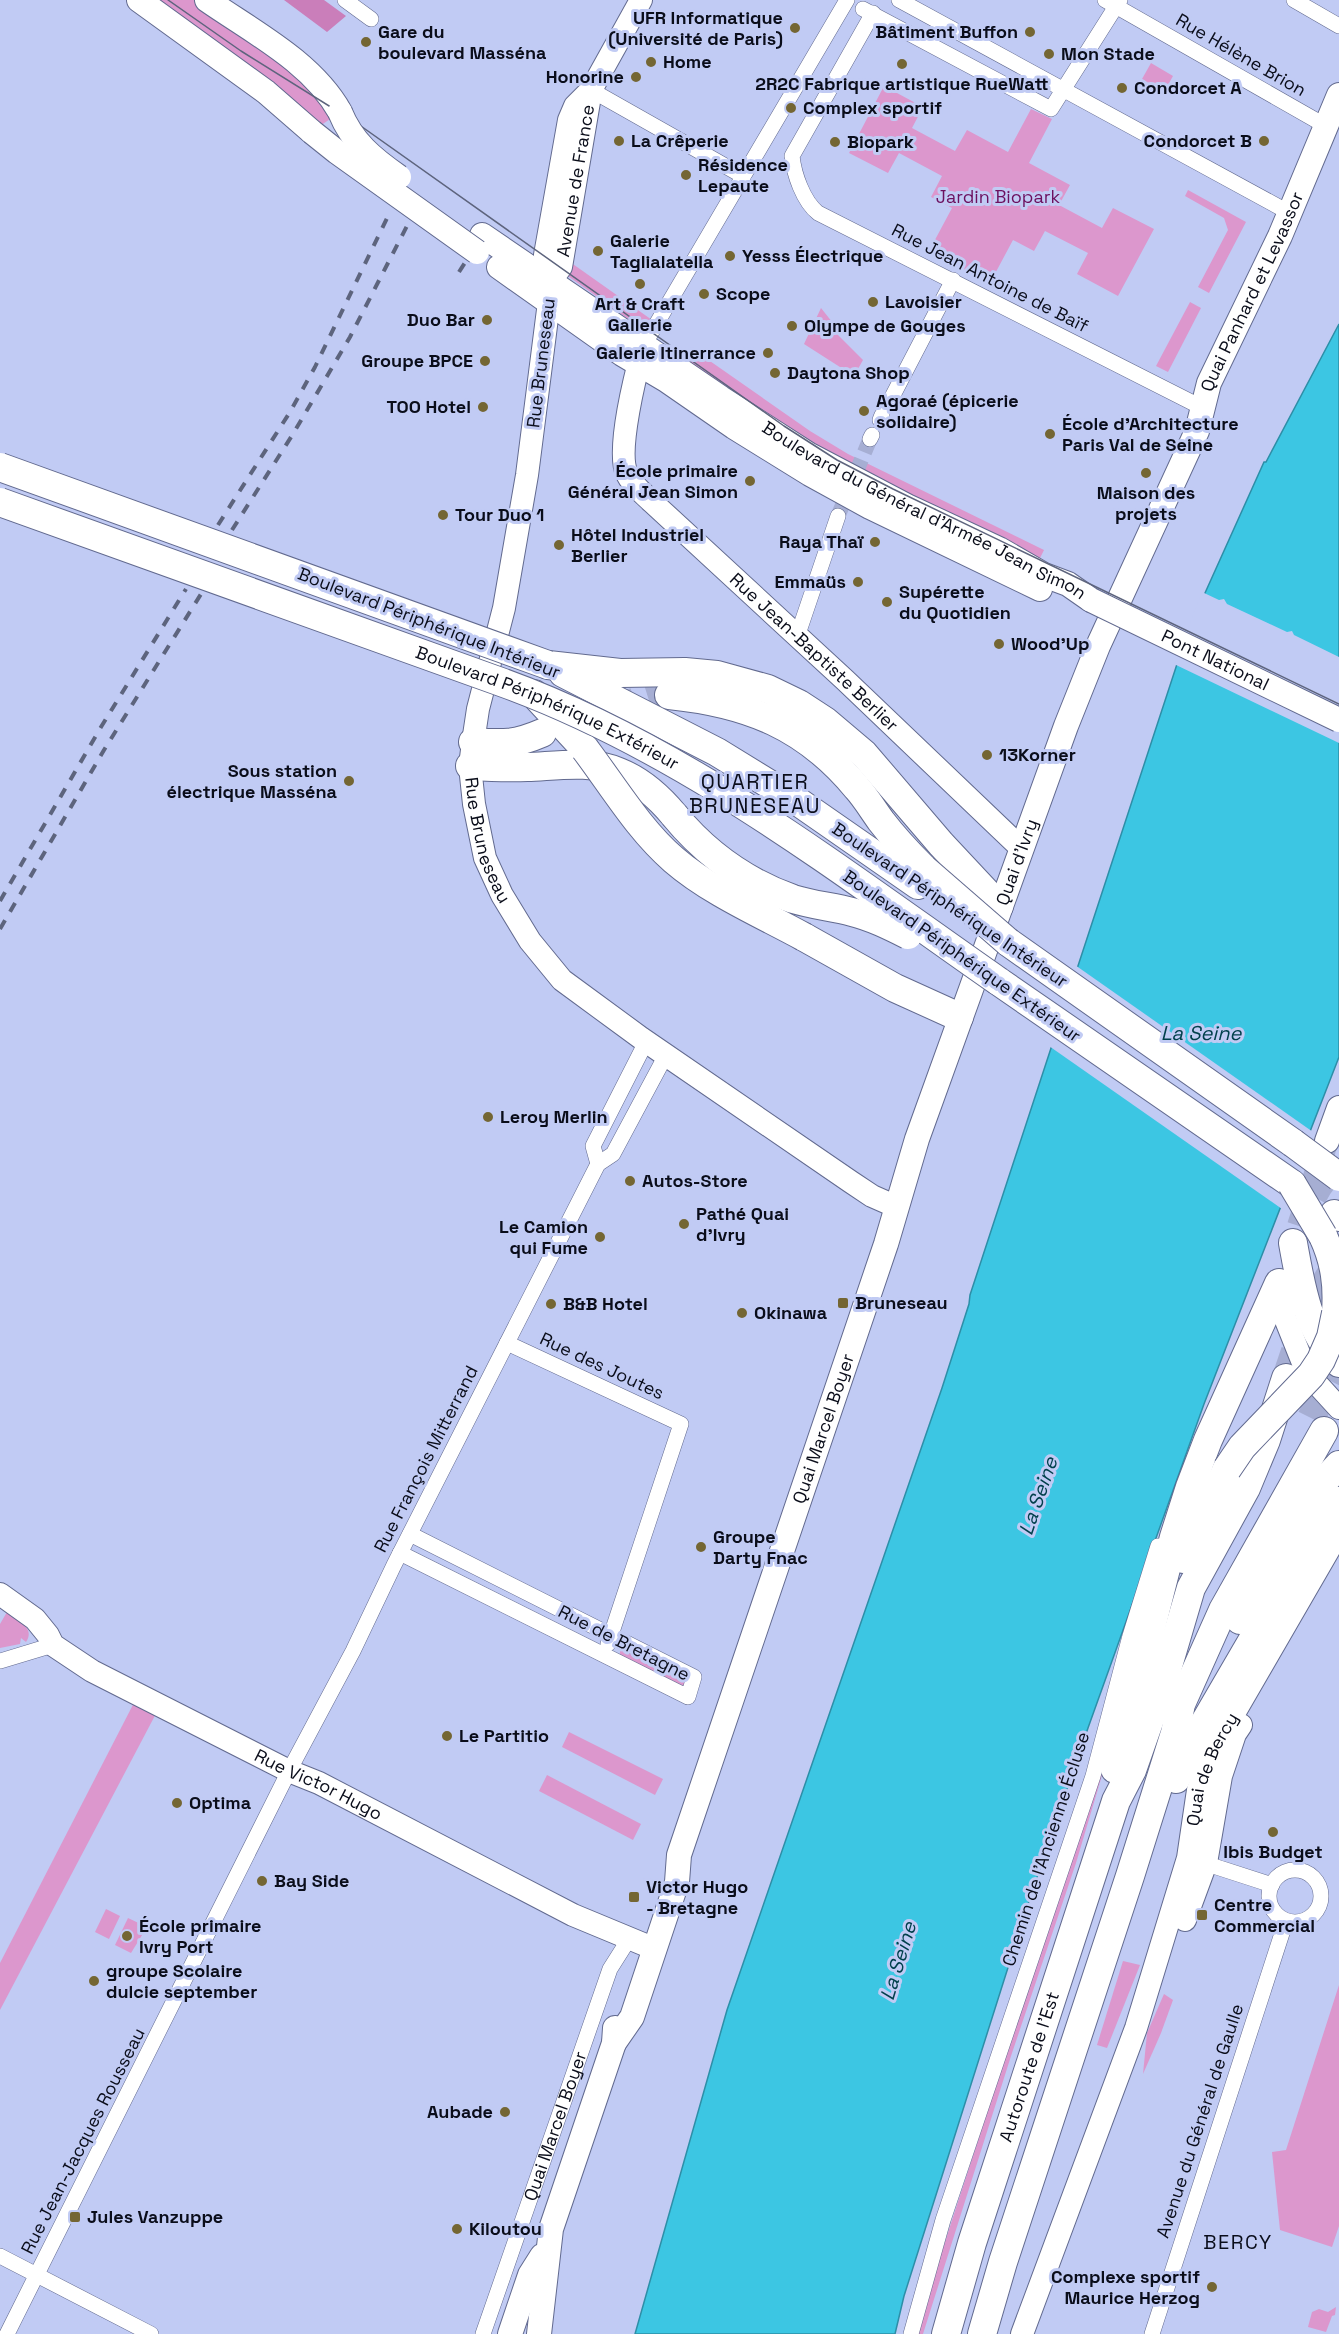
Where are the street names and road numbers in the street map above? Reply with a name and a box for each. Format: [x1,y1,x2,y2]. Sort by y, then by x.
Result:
street label: Rue Hélène Brion [1172,8,1311,101]
street label: Avenue de France [551,103,599,259]
street label: Quai Panhard et Levassor [1195,188,1308,394]
street label: Rue Jean Antoine de Baïf [888,218,1092,337]
street label: Rue Bruneseau [521,297,560,429]
street label: Boulevard du Général d'Armée Jean Simon [758,416,1091,604]
street label: Boulevard Périphérique Intérieur [295,562,564,683]
street label: Rue Jean-Baptiste Berlier [725,567,904,736]
street label: Pont National [1158,624,1273,695]
street label: Boulevard Périphérique Extérieur [413,640,684,775]
street label: Rue Bruneseau [460,776,516,907]
street label: Quai d'Ivry [990,815,1043,908]
street label: Boulevard Périphérique Intérieur [828,817,1073,992]
street label: Boulevard Périphérique Extérieur [839,864,1086,1047]
street label: Rue des Joutes [536,1327,668,1404]
street label: Quai Marcel Boyer [787,1350,859,1507]
street label: Rue François Mitterrand [368,1362,483,1556]
street label: Rue de Bretagne [555,1599,694,1686]
street label: Quai de Bercy [1181,1708,1243,1827]
street label: Chemin de l'Ancienne Écluse [997,1729,1094,1969]
street label: Rue Victor Hugo [251,1743,386,1825]
street label: Autoroute de l’Est [994,1988,1064,2145]
street label: Avenue du Général de Gaulle [1151,2001,1248,2241]
street label: Rue Jean-Jacques Rousseau [15,2024,150,2258]
street label: Quai Marcel Boyer [518,2048,592,2204]

